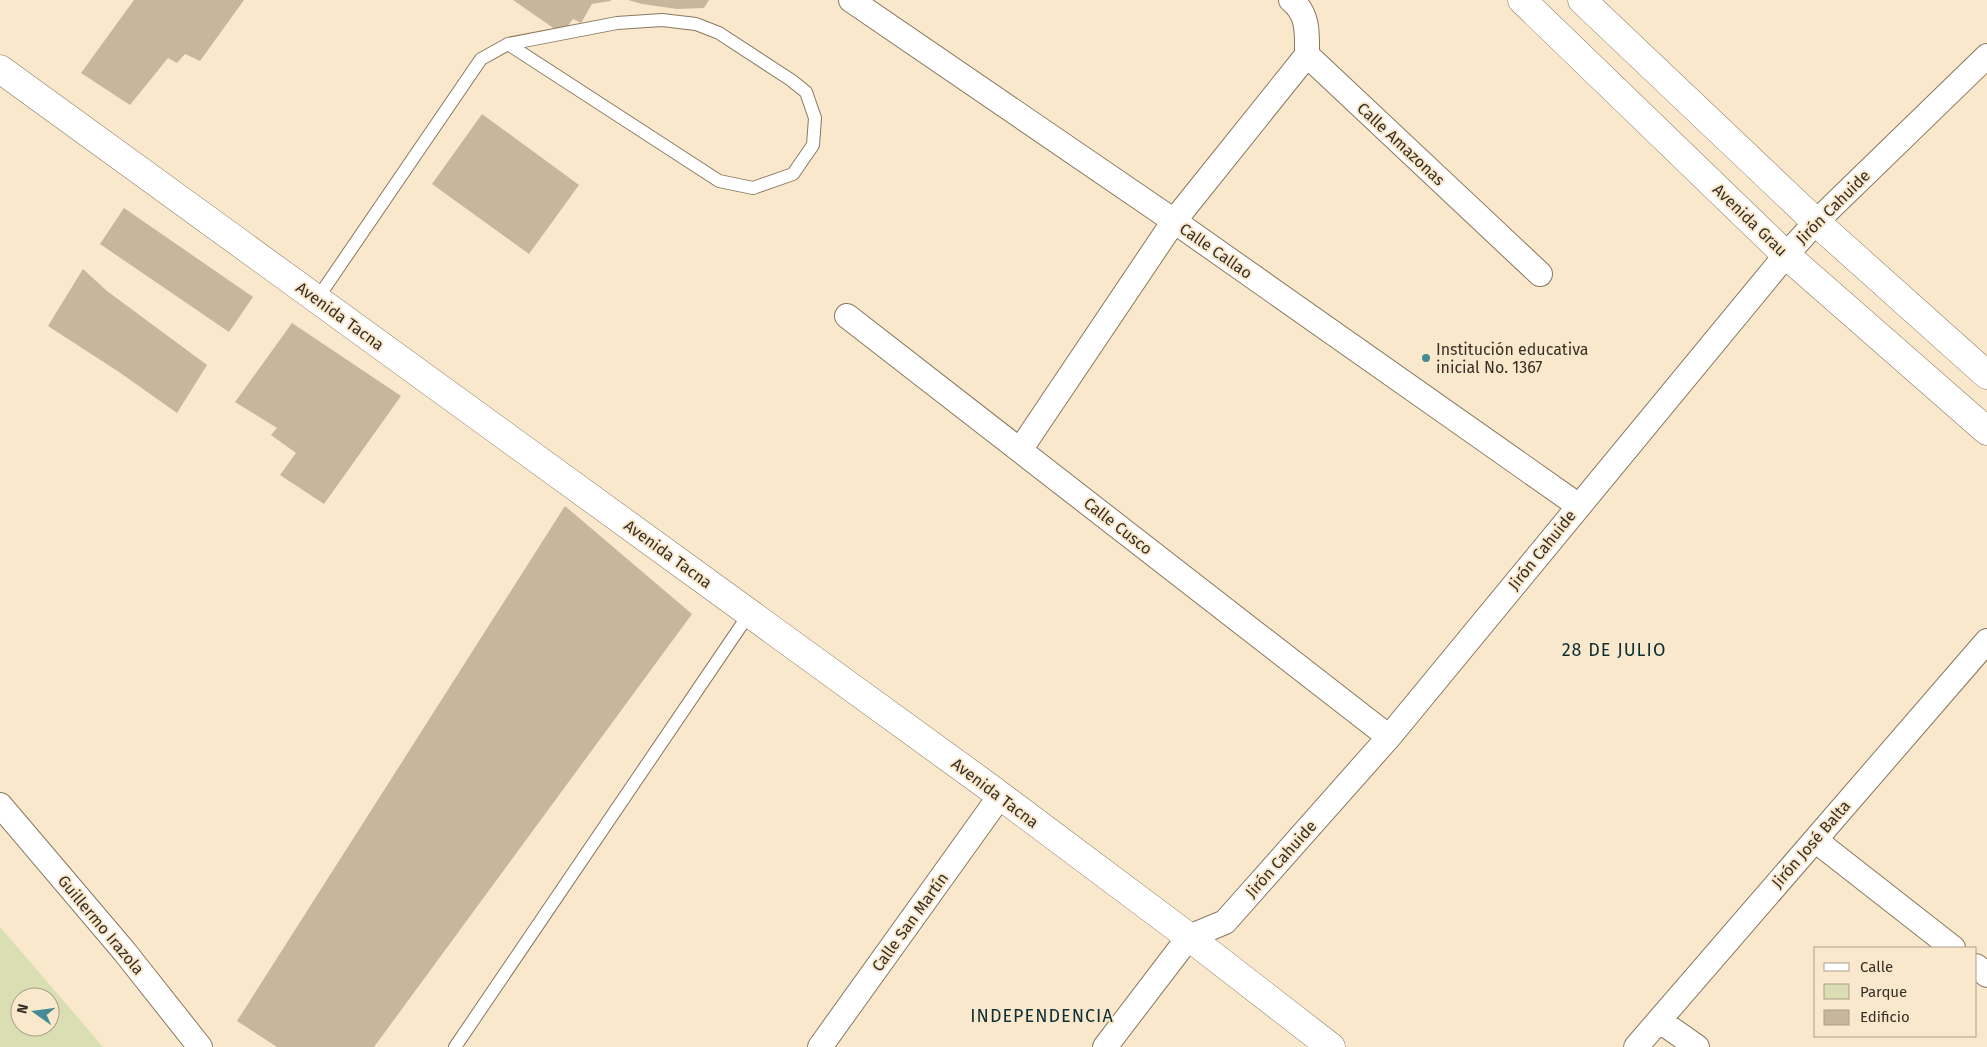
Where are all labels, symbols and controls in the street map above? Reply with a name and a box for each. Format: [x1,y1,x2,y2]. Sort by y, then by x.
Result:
street label: Calle Amazonas [1353,99,1449,189]
street label: Jirón Cahuide [1792,166,1874,248]
street label: Avenida Grau [1709,180,1791,260]
street label: Calle Callao [1176,219,1256,283]
street label: Avenida Tacna [292,278,388,354]
place label: Institución educativa inicial No. 1367 [1436,340,1588,377]
marker: Institución educativa inicial No. 1367 [1420,352,1432,364]
street label: Calle Cusco [1080,493,1156,559]
street label: Jirón Cahuide [1504,506,1580,594]
street label: Avenida Tacna [620,516,716,592]
district label: 28 DE JULIO [1562,639,1666,661]
street label: Avenida Tacna [948,754,1042,832]
street label: Jirón José Balta [1768,796,1854,892]
street label: Jirón Cahuide [1241,817,1321,901]
street label: Calle San Martín [868,869,952,975]
street label: Guillermo Irazola [54,871,148,979]
legend [1814,947,1977,1037]
text: Calle [1860,958,1893,976]
text: Parque [1860,983,1907,1001]
north arrow [10,987,60,1037]
text: N [13,1002,32,1016]
district label: INDEPENDENCIA [970,1005,1114,1027]
text: Edificio [1860,1008,1910,1026]

